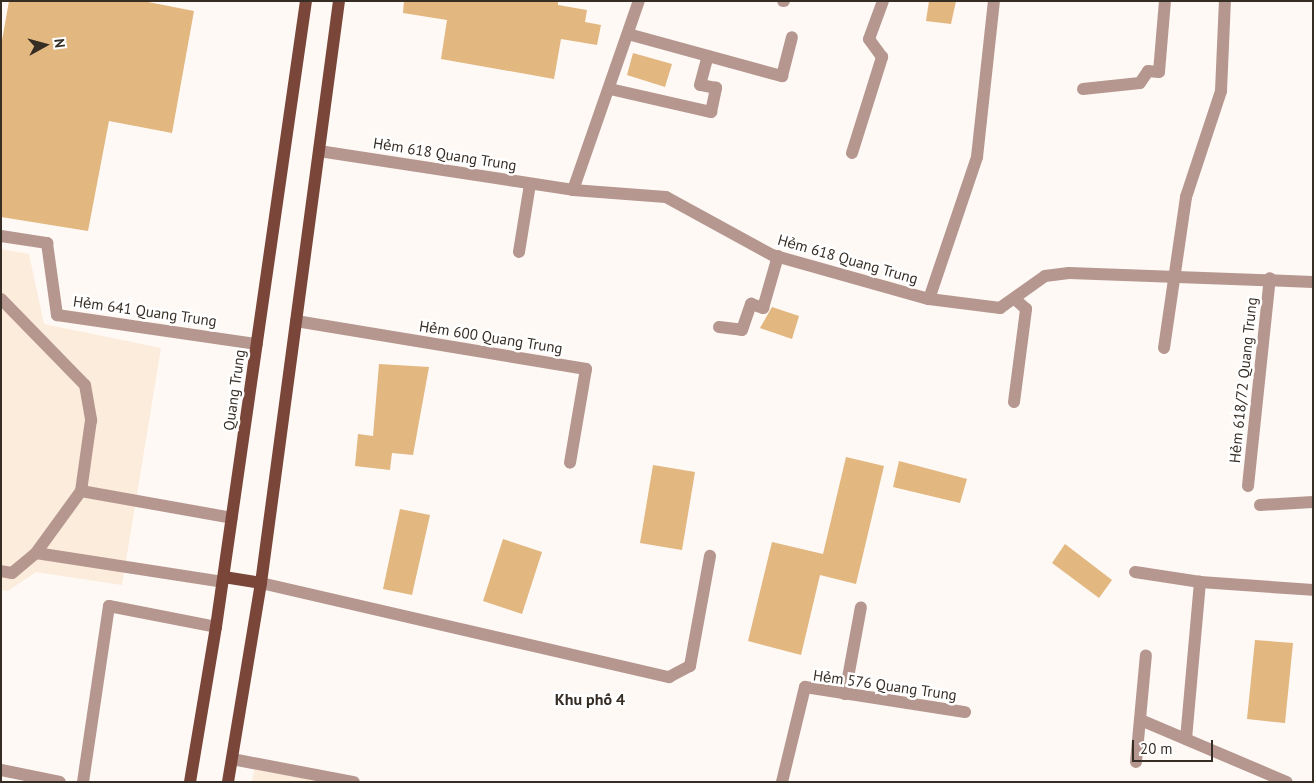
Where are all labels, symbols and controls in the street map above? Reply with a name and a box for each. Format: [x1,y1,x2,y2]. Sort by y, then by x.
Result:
north arrow [20,20,70,70]
text: N [50,38,69,49]
street label: Hẻm 618 Quang Trung [372,134,518,174]
street label: Hẻm 618 Quang Trung [776,230,920,288]
street label: Hẻm 641 Quang Trung [72,292,218,330]
street label: Hẻm 618/72 Quang Trung [1225,296,1261,464]
street label: Hẻm 600 Quang Trung [418,317,564,357]
street label: Quang Trung [219,348,249,432]
street label: Hẻm 576 Quang Trung [812,666,958,704]
district label: Khu phố 4 [555,689,625,709]
scale bar [1134,730,1215,762]
text: 20 m [1140,739,1173,758]

